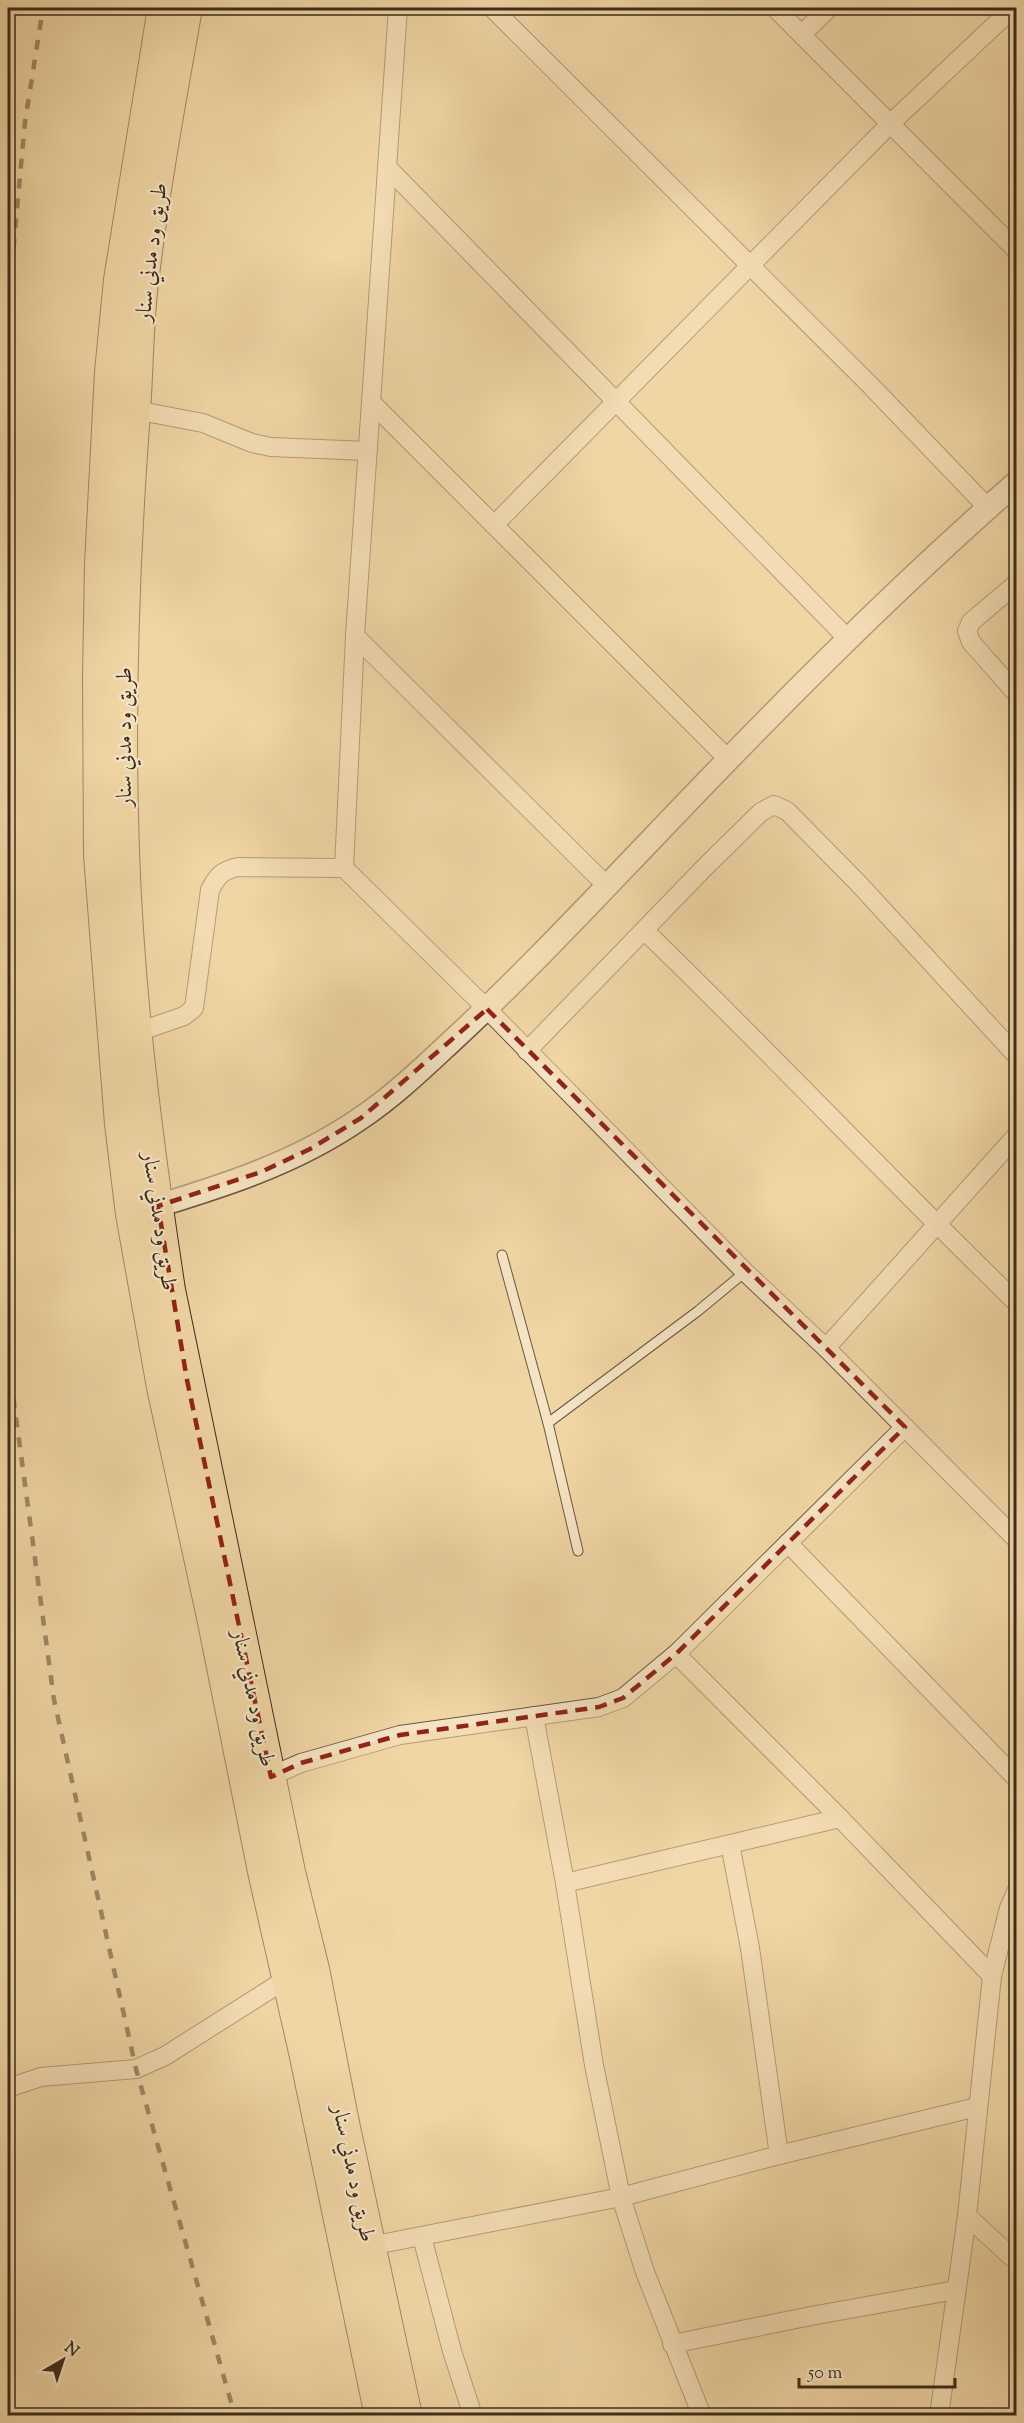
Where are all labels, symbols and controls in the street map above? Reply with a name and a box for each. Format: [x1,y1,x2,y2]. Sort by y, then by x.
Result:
street label: طريق ود مدني سنار [128,181,177,326]
street label: طريق ود مدني سنار [110,667,142,809]
street label: طريق ود مدني سنار [132,1148,184,1293]
street label: طريق ود مدني سنار [221,1625,282,1770]
street label: طريق ود مدني سنار [321,2100,382,2245]
north arrow [33,2330,93,2390]
text: N [59,2337,83,2363]
scale bar [799,2351,955,2389]
text: 50 m [807,2361,843,2387]

